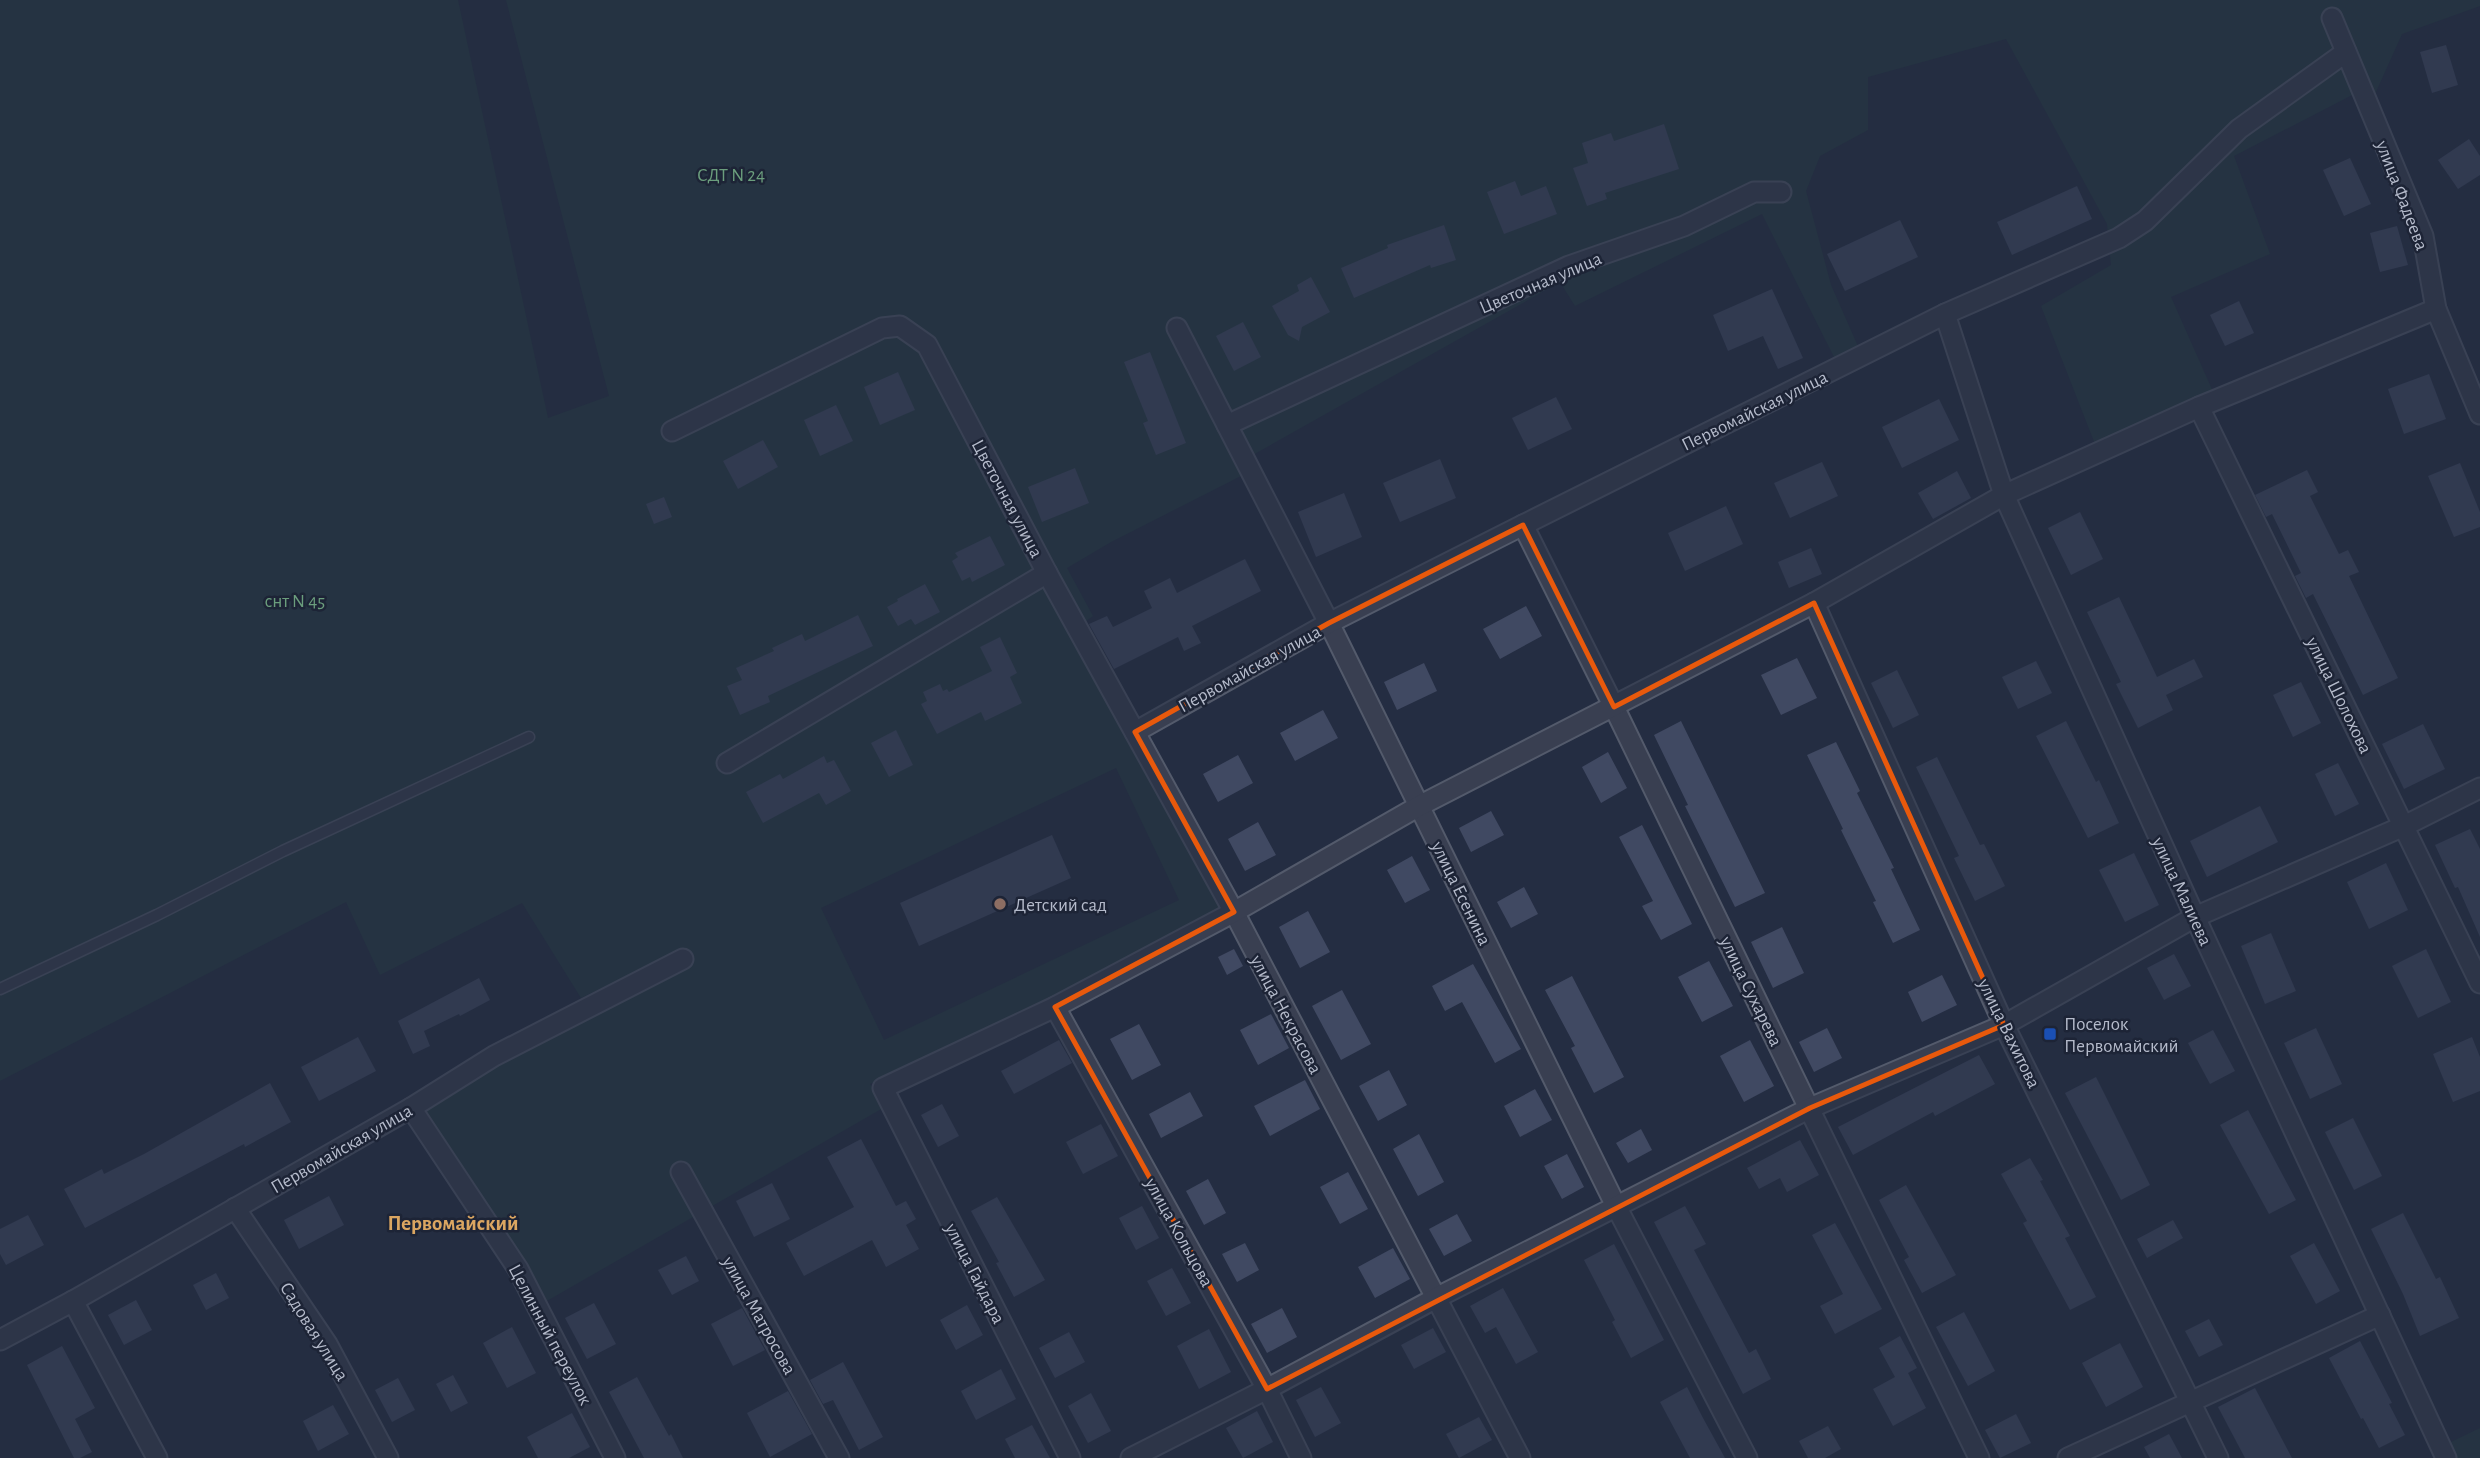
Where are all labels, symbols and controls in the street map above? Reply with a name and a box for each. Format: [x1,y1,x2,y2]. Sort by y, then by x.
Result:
street label: улица Фадеева [2372,137,2431,253]
park label: СДТ N 24 [697,166,765,185]
street label: Цветочная улица [1477,249,1605,318]
street label: Первомайская улица [1679,368,1831,455]
street label: Цветочная улица [968,436,1046,561]
park label: снт N 45 [265,592,325,611]
street label: Первомайская улица [1175,622,1325,716]
street label: улица Шолохова [2302,633,2375,757]
street label: улица Малиева [2148,834,2215,949]
street label: улица Есенина [1427,838,1494,949]
marker: Детский сад [992,896,1008,912]
place label: Детский сад [1014,896,1107,915]
street label: улица Сухарева [1715,933,1786,1050]
street label: улица Некрасова [1246,951,1325,1077]
street label: улица Вахитова [1974,975,2043,1092]
place label: Поселок Первомайский [2064,1015,2179,1056]
marker: Поселок Первомайский [2042,1026,2058,1042]
street label: Первомайская улица [268,1101,416,1198]
street label: улица Кольцова [1140,1174,1217,1291]
district label: Первомайский [387,1213,519,1234]
street label: улица Гайдара [941,1219,1008,1327]
street label: улица Матросова [718,1252,799,1378]
street label: Целинный переулок [505,1261,595,1408]
street label: Садовая улица [276,1279,352,1385]

